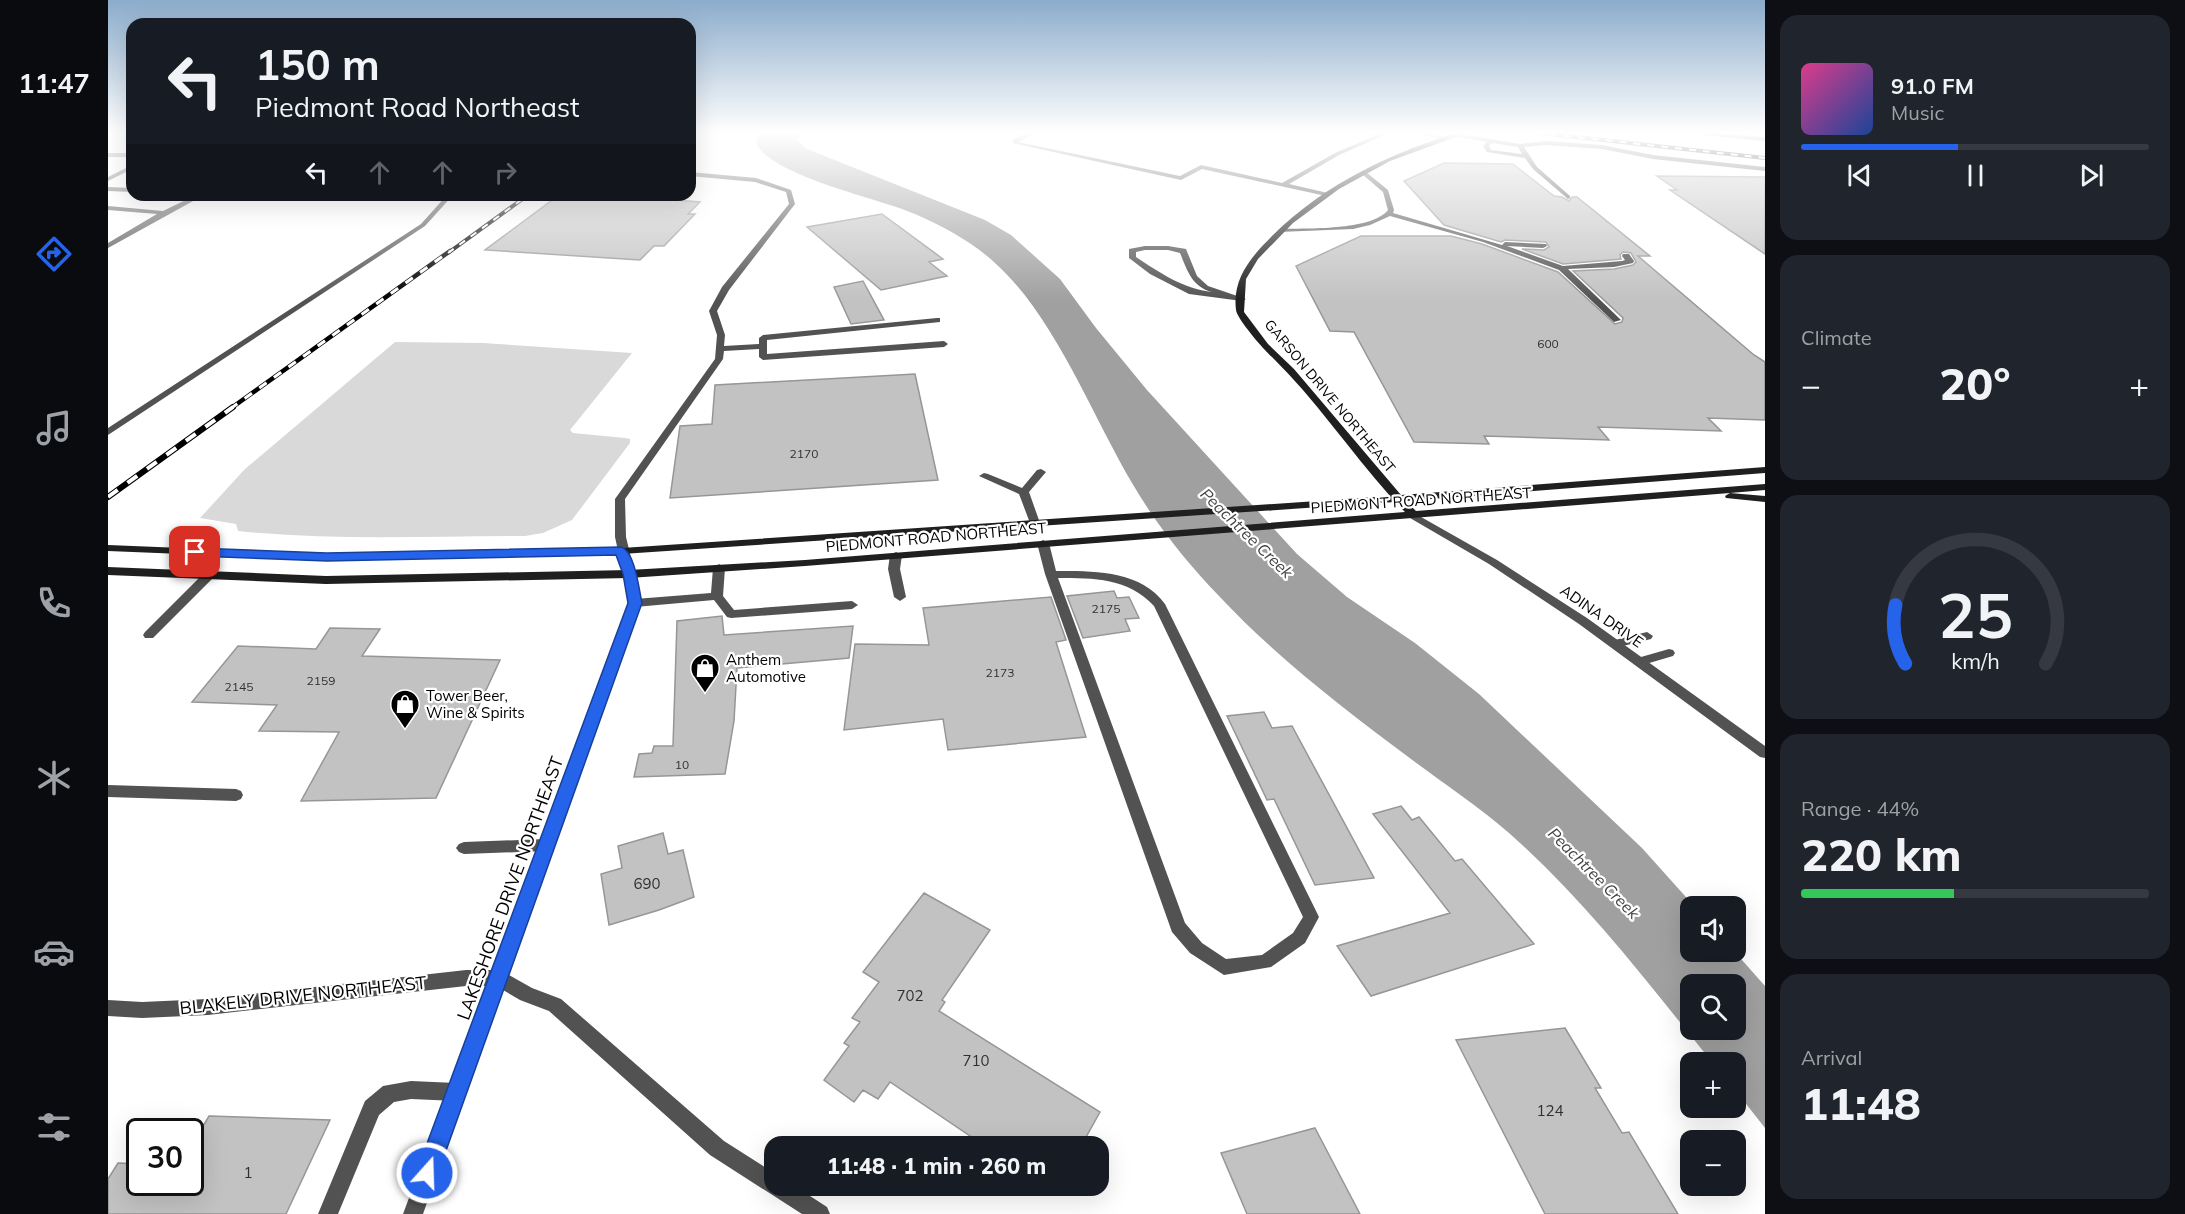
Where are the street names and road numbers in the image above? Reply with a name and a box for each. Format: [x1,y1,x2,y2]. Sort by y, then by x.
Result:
street label: GARSON DRIVE NORTHEAST [1261,316,1400,477]
street label: PIEDMONT ROAD NORTHEAST [1310,483,1532,517]
street label: PIEDMONT ROAD NORTHEAST [825,518,1047,556]
street label: ADINA DRIVE [1557,580,1647,652]
street label: LAKESHORE DRIVE NORTHEAST [451,753,569,1023]
street label: BLAKELY DRIVE NORTHEAST [178,971,428,1019]

